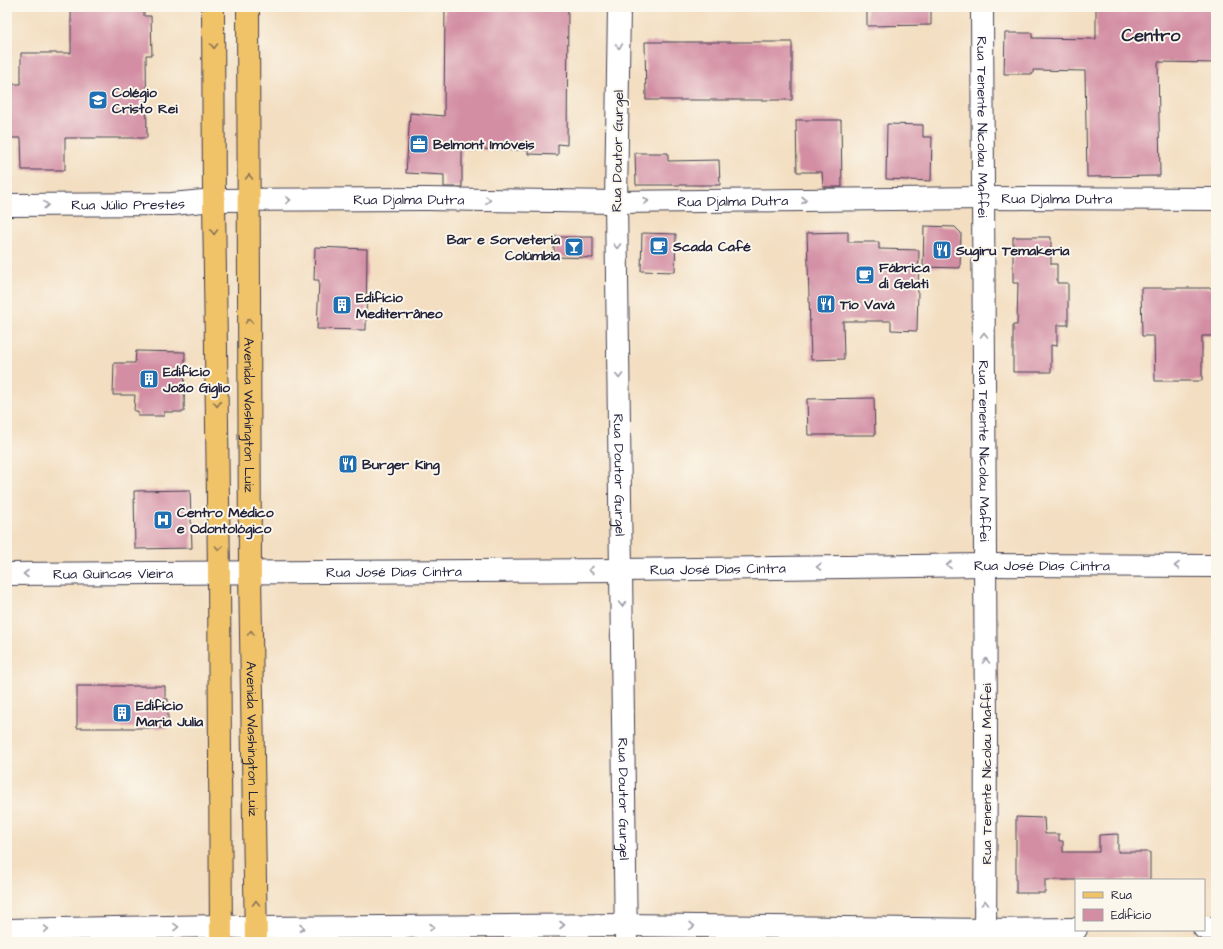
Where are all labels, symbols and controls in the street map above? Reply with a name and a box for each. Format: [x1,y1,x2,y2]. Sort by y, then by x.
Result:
district label: Centro [1122,23,1181,48]
street label: Rua Tenente Nicolau Maffei [971,36,992,218]
one-way arrow [210,43,218,49]
one-way arrow [615,43,623,49]
place label: Colégio Cristo Rei [112,83,178,119]
school or university icon: Colégio Cristo Rei [87,89,109,111]
street label: Rua Doutor Gurgel [607,90,629,212]
office icon: Belmont Imóveis [408,133,430,155]
place label: Belmont Imóveis [433,135,535,155]
one-way arrow [245,174,253,180]
street label: Rua Djalma Dutra [1001,189,1112,210]
street label: Rua Djalma Dutra [353,190,464,211]
street label: Rua Djalma Dutra [677,191,788,212]
street label: Rua Júlio Prestes [71,194,186,216]
one-way arrow [285,196,291,204]
one-way arrow [485,196,491,204]
one-way arrow [801,196,807,204]
one-way arrow [643,197,649,205]
one-way arrow [43,201,49,209]
one-way arrow [210,229,218,235]
place label: Bar e Sorveteria Colúmbia [447,230,561,266]
cafe icon: Scada Café [648,235,670,257]
bar icon: Bar e Sorveteria Colúmbia [563,236,585,258]
place label: Scada Café [672,237,751,257]
restaurant icon: Sugiru Temakeria [931,239,953,261]
place label: Sugiru Temakeria [955,241,1070,262]
one-way arrow [613,243,621,249]
place label: Fábrica di Gelati [878,258,930,294]
cafe icon: Fábrica di Gelati [854,264,876,286]
place label: Edifício Mediterrâneo [356,288,443,324]
restaurant icon: Tio Vavá [815,293,837,315]
building icon: Edifício Mediterrâneo [331,294,353,316]
place label: Tio Vavá [839,295,895,315]
one-way arrow [245,318,253,324]
one-way arrow [980,332,988,338]
street label: Avenida Washington Luiz [238,337,259,493]
street label: Rua Tenente Nicolau Maffei [973,360,994,542]
place label: Edifício João Giglio [162,362,230,399]
building icon: Edifício João Giglio [138,368,160,390]
one-way arrow [614,373,623,379]
one-way arrow [213,401,221,407]
street label: Rua Doutor Gurgel [608,414,630,536]
restaurant icon: Burger King [337,453,359,475]
place label: Burger King [362,455,441,476]
place label: Centro Médico e Odontológico [177,503,274,540]
hospital icon: Centro Médico e Odontológico [152,509,174,531]
one-way arrow [215,545,223,551]
street label: Rua José Dias Cintra [974,556,1110,577]
street label: Rua José Dias Cintra [650,559,786,581]
one-way arrow [946,561,952,570]
street label: Rua José Dias Cintra [326,562,462,583]
one-way arrow [1174,562,1180,570]
one-way arrow [816,563,822,571]
street label: Rua Quincas Vieira [53,564,173,585]
one-way arrow [588,566,594,574]
one-way arrow [23,570,29,578]
one-way arrow [618,601,626,607]
one-way arrow [247,630,255,636]
one-way arrow [982,658,990,664]
street label: Avenida Washington Luiz [240,661,263,817]
street label: Rua Tenente Nicolau Maffei [977,683,997,865]
place label: Edifício Maria Julia [136,696,204,732]
building icon: Edifício Maria Julia [111,702,133,724]
street label: Rua Doutor Gurgel [612,738,634,860]
legend [1075,879,1205,931]
text: Rua [1111,887,1132,904]
one-way arrow [251,900,260,906]
one-way arrow [981,900,989,906]
text: Edifício [1111,907,1151,924]
one-way arrow [559,921,565,930]
one-way arrow [689,922,695,930]
one-way arrow [173,923,179,931]
one-way arrow [429,923,435,931]
one-way arrow [299,924,305,932]
one-way arrow [43,925,49,933]

